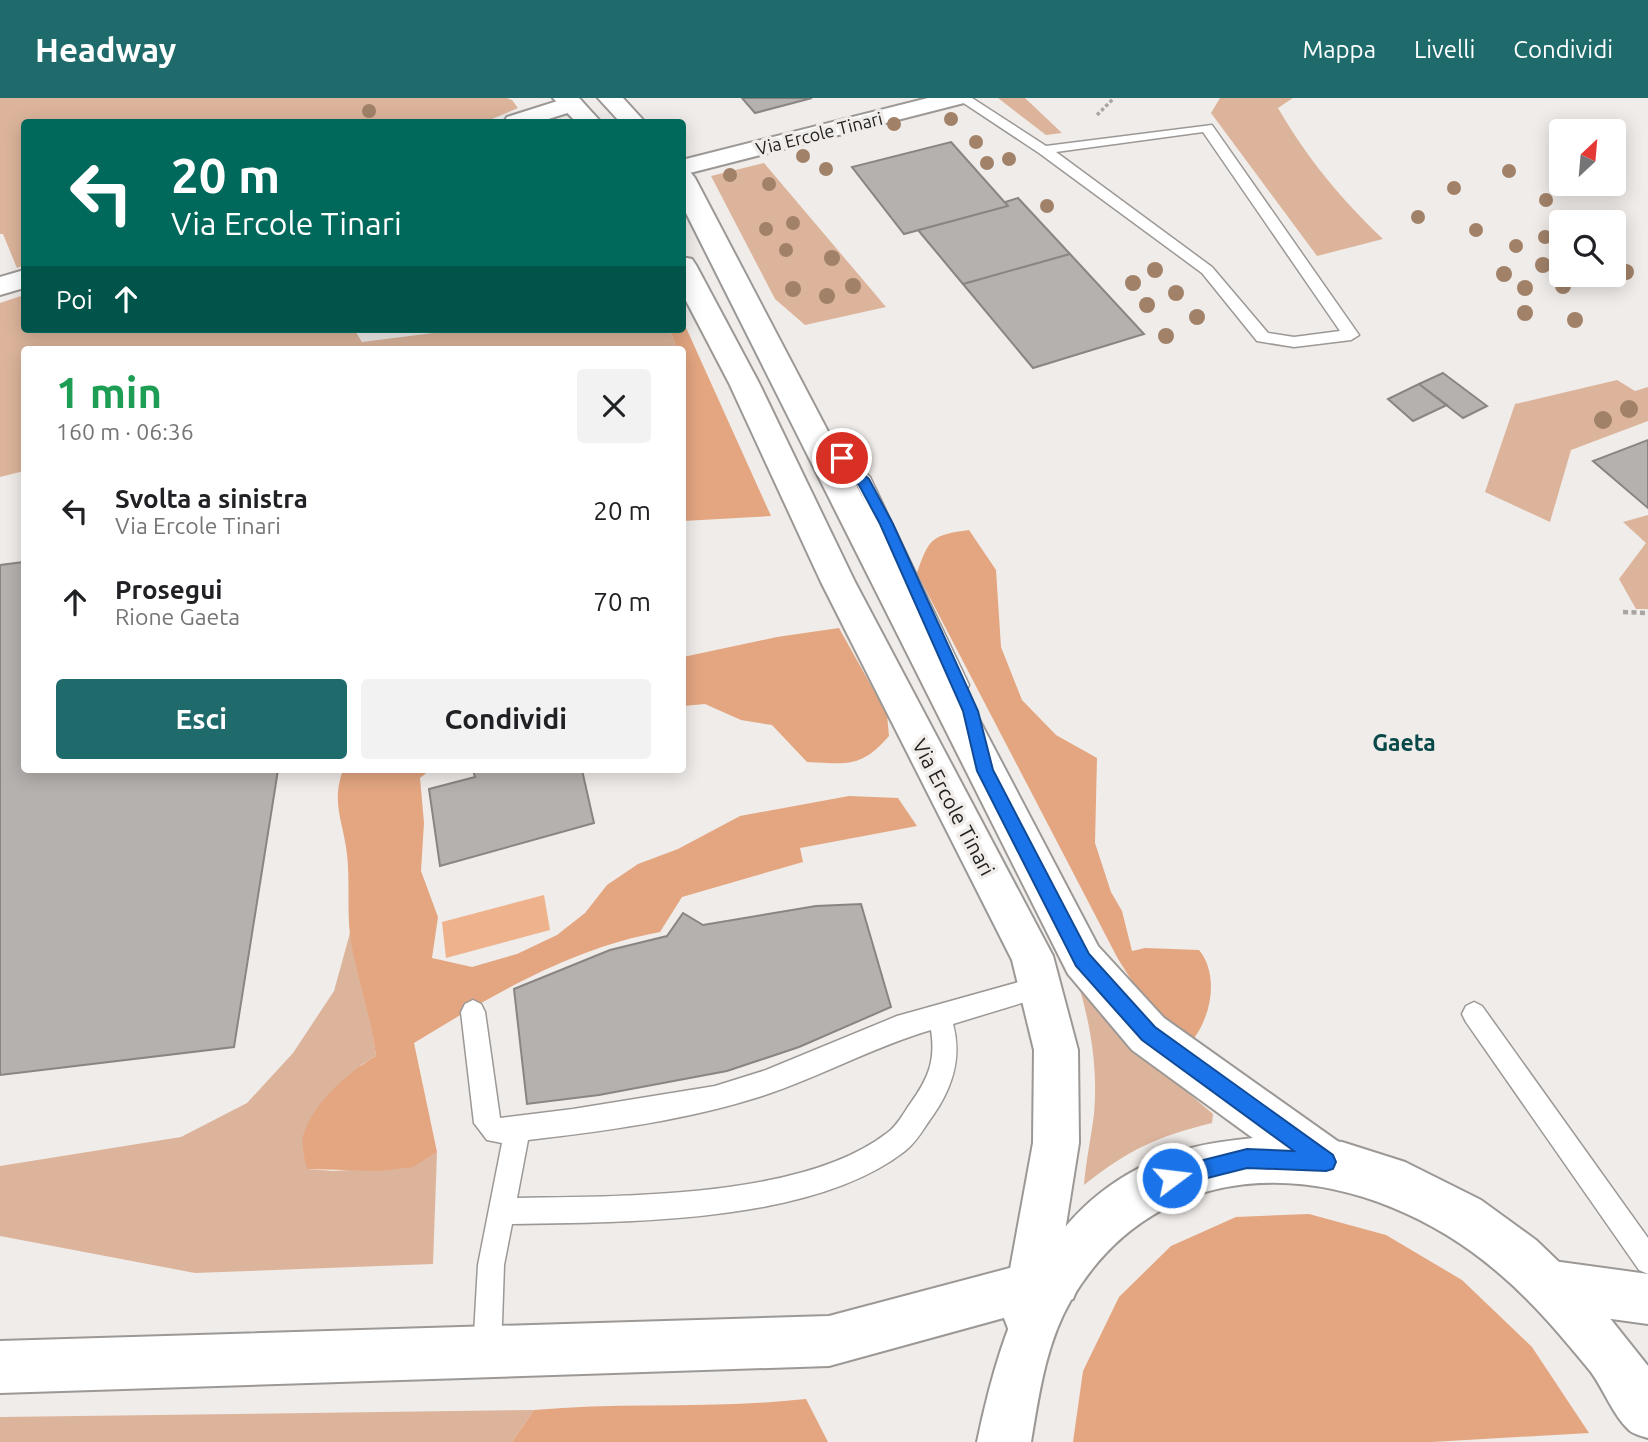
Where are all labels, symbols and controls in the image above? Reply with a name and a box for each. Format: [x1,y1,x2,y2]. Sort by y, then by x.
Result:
text: Headway [35,31,176,68]
text: Mappa [1302,36,1376,63]
text: Livelli [1414,36,1475,63]
text: Condividi [1513,36,1613,63]
street label: Via Ercole Tinari [754,108,884,158]
north arrow [1549,119,1626,196]
map controls [1549,119,1626,287]
icon: left [56,147,147,238]
text: 20 m [171,147,280,202]
text: Via Ercole Tinari [171,205,402,241]
button: search [1549,210,1626,287]
icon: ahead [107,280,145,318]
text: Poi [56,285,93,314]
text: 1 min [56,369,162,416]
button: close [577,369,651,443]
text: 160 m · 06:36 [56,419,194,444]
pin [812,428,872,488]
icon: arrive [823,439,861,477]
text: Svolta a sinistra [115,484,308,513]
icon: left [56,492,94,530]
text: 20 m [593,496,651,525]
text: Via Ercole Tinari [115,513,281,538]
text: Prosegui [115,575,223,604]
icon: ahead [56,583,94,621]
text: 70 m [593,587,651,616]
text: Rione Gaeta [115,604,240,629]
button: Esci [56,679,347,759]
button: Condividi [361,679,651,759]
district label: Gaeta [1372,730,1436,755]
street label: Via Ercole Tinari [908,735,1000,879]
position arrow [1135,1141,1209,1215]

